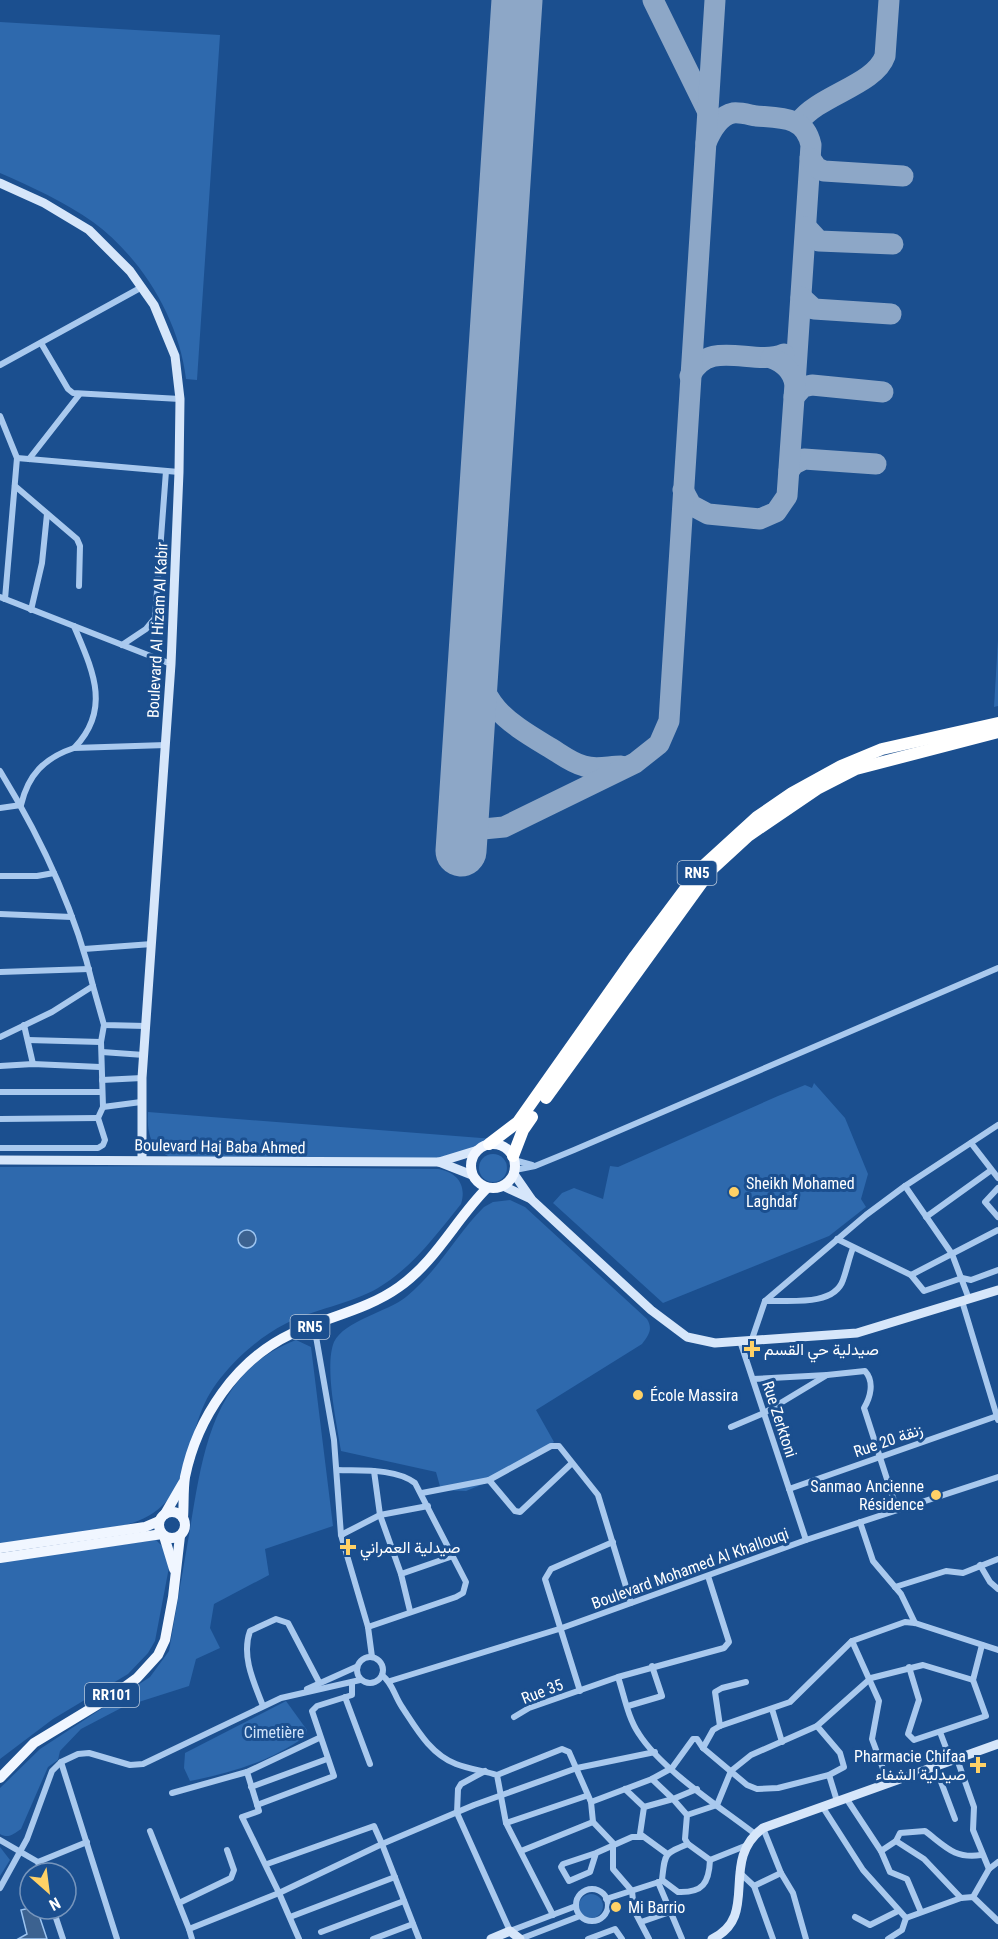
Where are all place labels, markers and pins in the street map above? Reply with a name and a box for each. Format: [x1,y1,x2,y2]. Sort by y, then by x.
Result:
place label: Sheikh Mohamed Laghdaf [746,1174,855,1211]
marker: Sheikh Mohamed Laghdaf [727,1185,741,1199]
place label: صيدلية حي القسم [764,1340,879,1363]
marker: صيدلية حي القسم [745,1342,759,1356]
place label: École Massira [650,1386,738,1405]
marker: École Massira [631,1388,645,1402]
place label: Sanmao Ancienne Résidence [810,1477,924,1514]
marker: Sanmao Ancienne Résidence [929,1488,943,1502]
place label: صيدلية العمراني [360,1538,460,1561]
marker: صيدلية العمراني [341,1540,355,1554]
place label: Pharmacie Chifaa صيدلية الشفاء [854,1747,966,1784]
marker: Pharmacie Chifaa صيدلية الشفاء [971,1758,985,1772]
place label: Mi Barrio [628,1898,685,1917]
marker: Mi Barrio [609,1900,623,1914]

